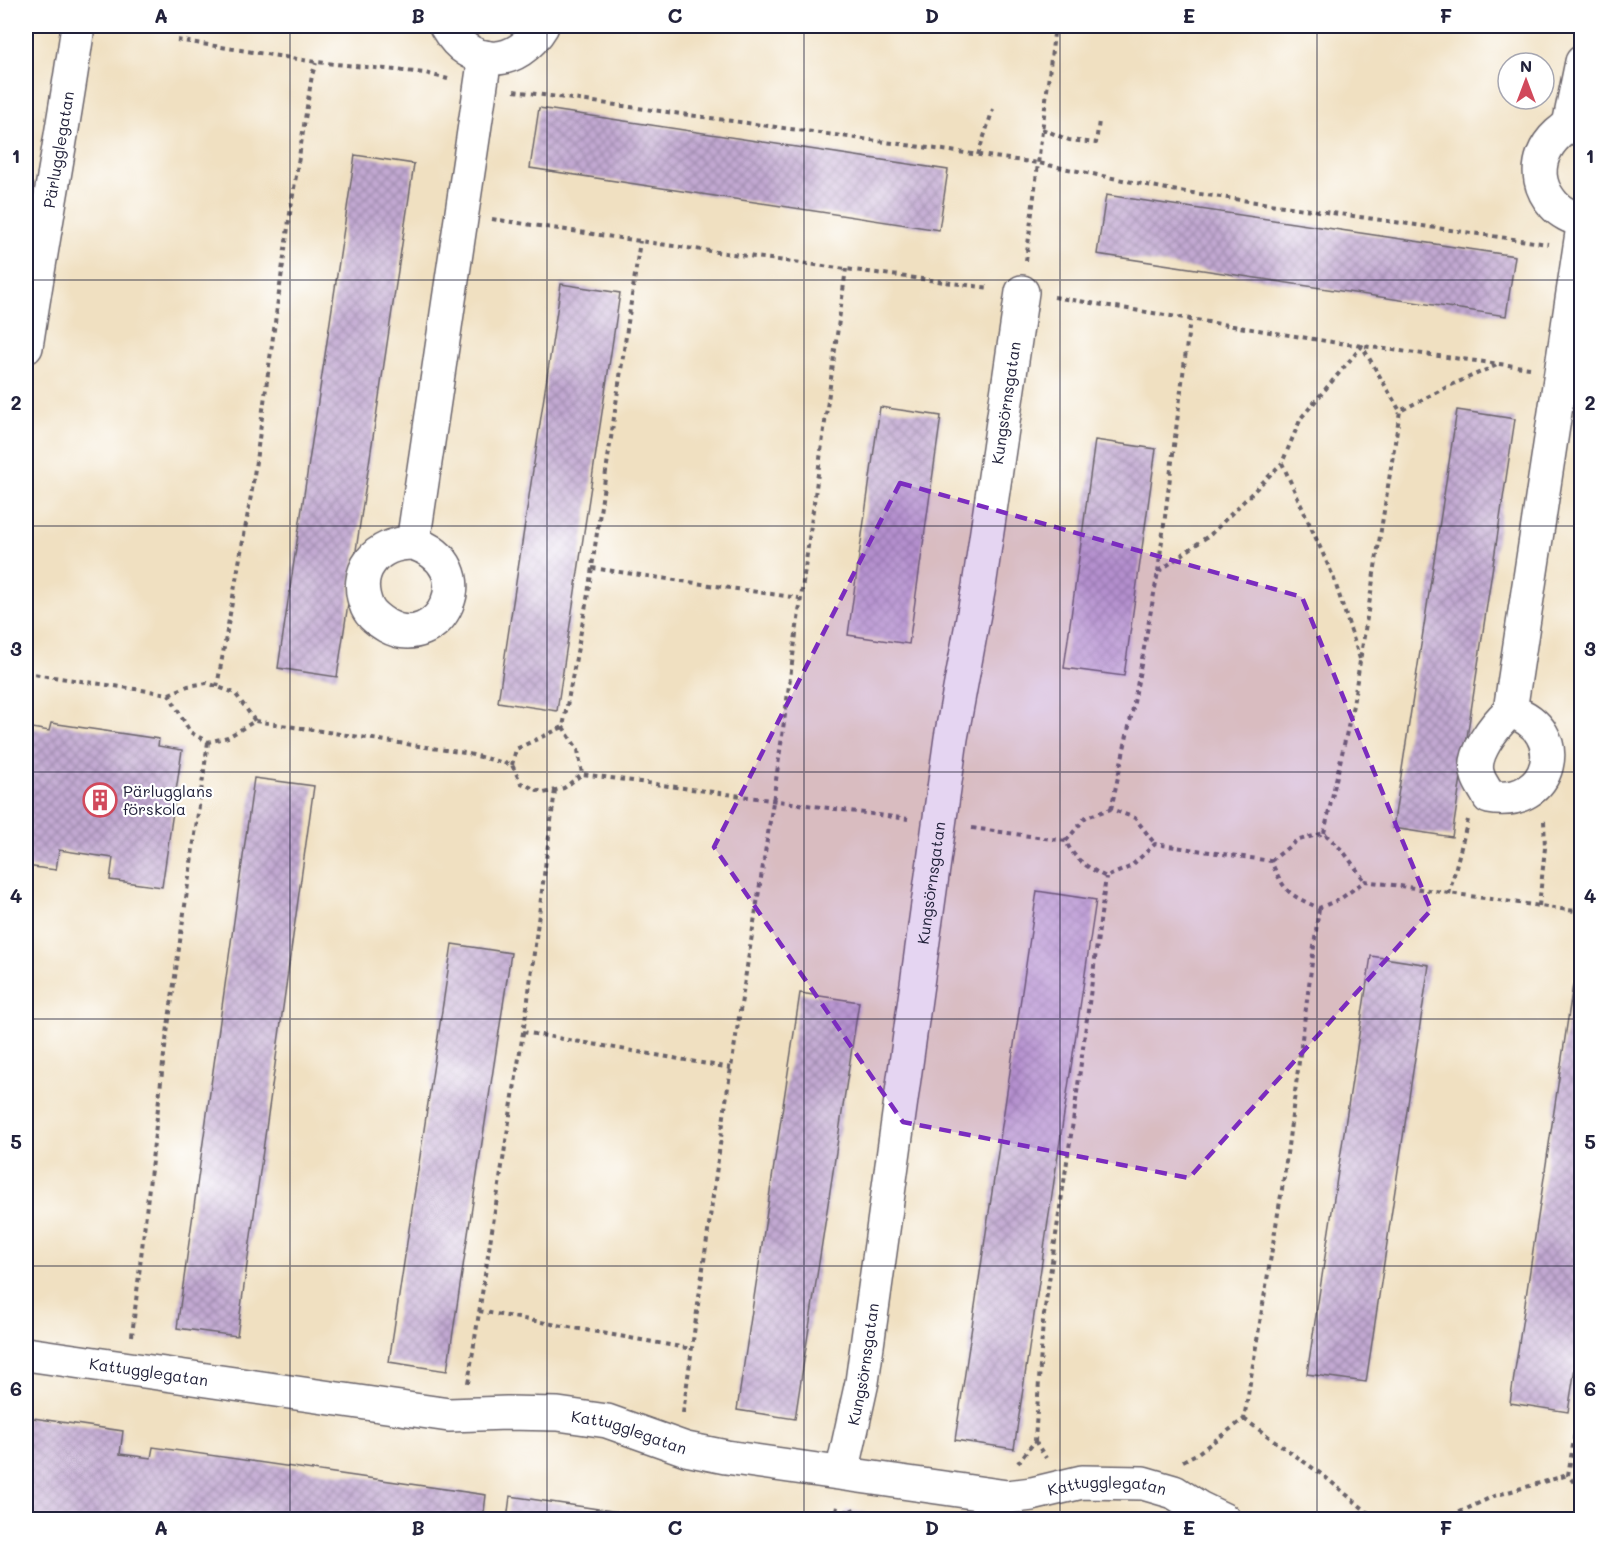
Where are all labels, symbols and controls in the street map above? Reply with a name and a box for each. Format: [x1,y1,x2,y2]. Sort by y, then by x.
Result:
text: A [154,2,168,28]
text: B [411,2,425,28]
text: C [668,2,683,28]
text: D [925,2,939,28]
text: E [1183,2,1195,28]
text: F [1440,2,1453,28]
north arrow [1496,51,1556,111]
text: N [1520,55,1532,76]
street label: Pärlugglegatan [38,90,78,210]
text: 1 [12,142,20,168]
text: 1 [1586,142,1594,168]
street label: Kungsörnsgatan [986,340,1025,465]
text: 2 [10,389,22,415]
text: 2 [1584,389,1596,415]
text: 3 [10,635,22,661]
text: 3 [1584,635,1596,661]
place label: Pärlugglans förskola [123,780,213,819]
building icon: Pärlugglans förskola [82,782,118,818]
street label: Kungsörnsgatan [912,820,949,946]
text: 4 [10,882,23,908]
text: 4 [1584,882,1597,908]
text: 5 [10,1128,22,1154]
text: 5 [1584,1128,1596,1154]
street label: Kungsörnsgatan [842,1302,883,1427]
street label: Kattugglegatan [88,1352,210,1390]
text: 6 [10,1375,22,1401]
text: 6 [1584,1375,1596,1401]
street label: Kattugglegatan [570,1405,690,1459]
street label: Kattugglegatan [1045,1471,1169,1500]
text: A [154,1514,168,1540]
text: B [411,1514,425,1540]
text: C [668,1514,683,1540]
text: D [925,1514,939,1540]
text: E [1183,1514,1195,1540]
text: F [1440,1514,1453,1540]

